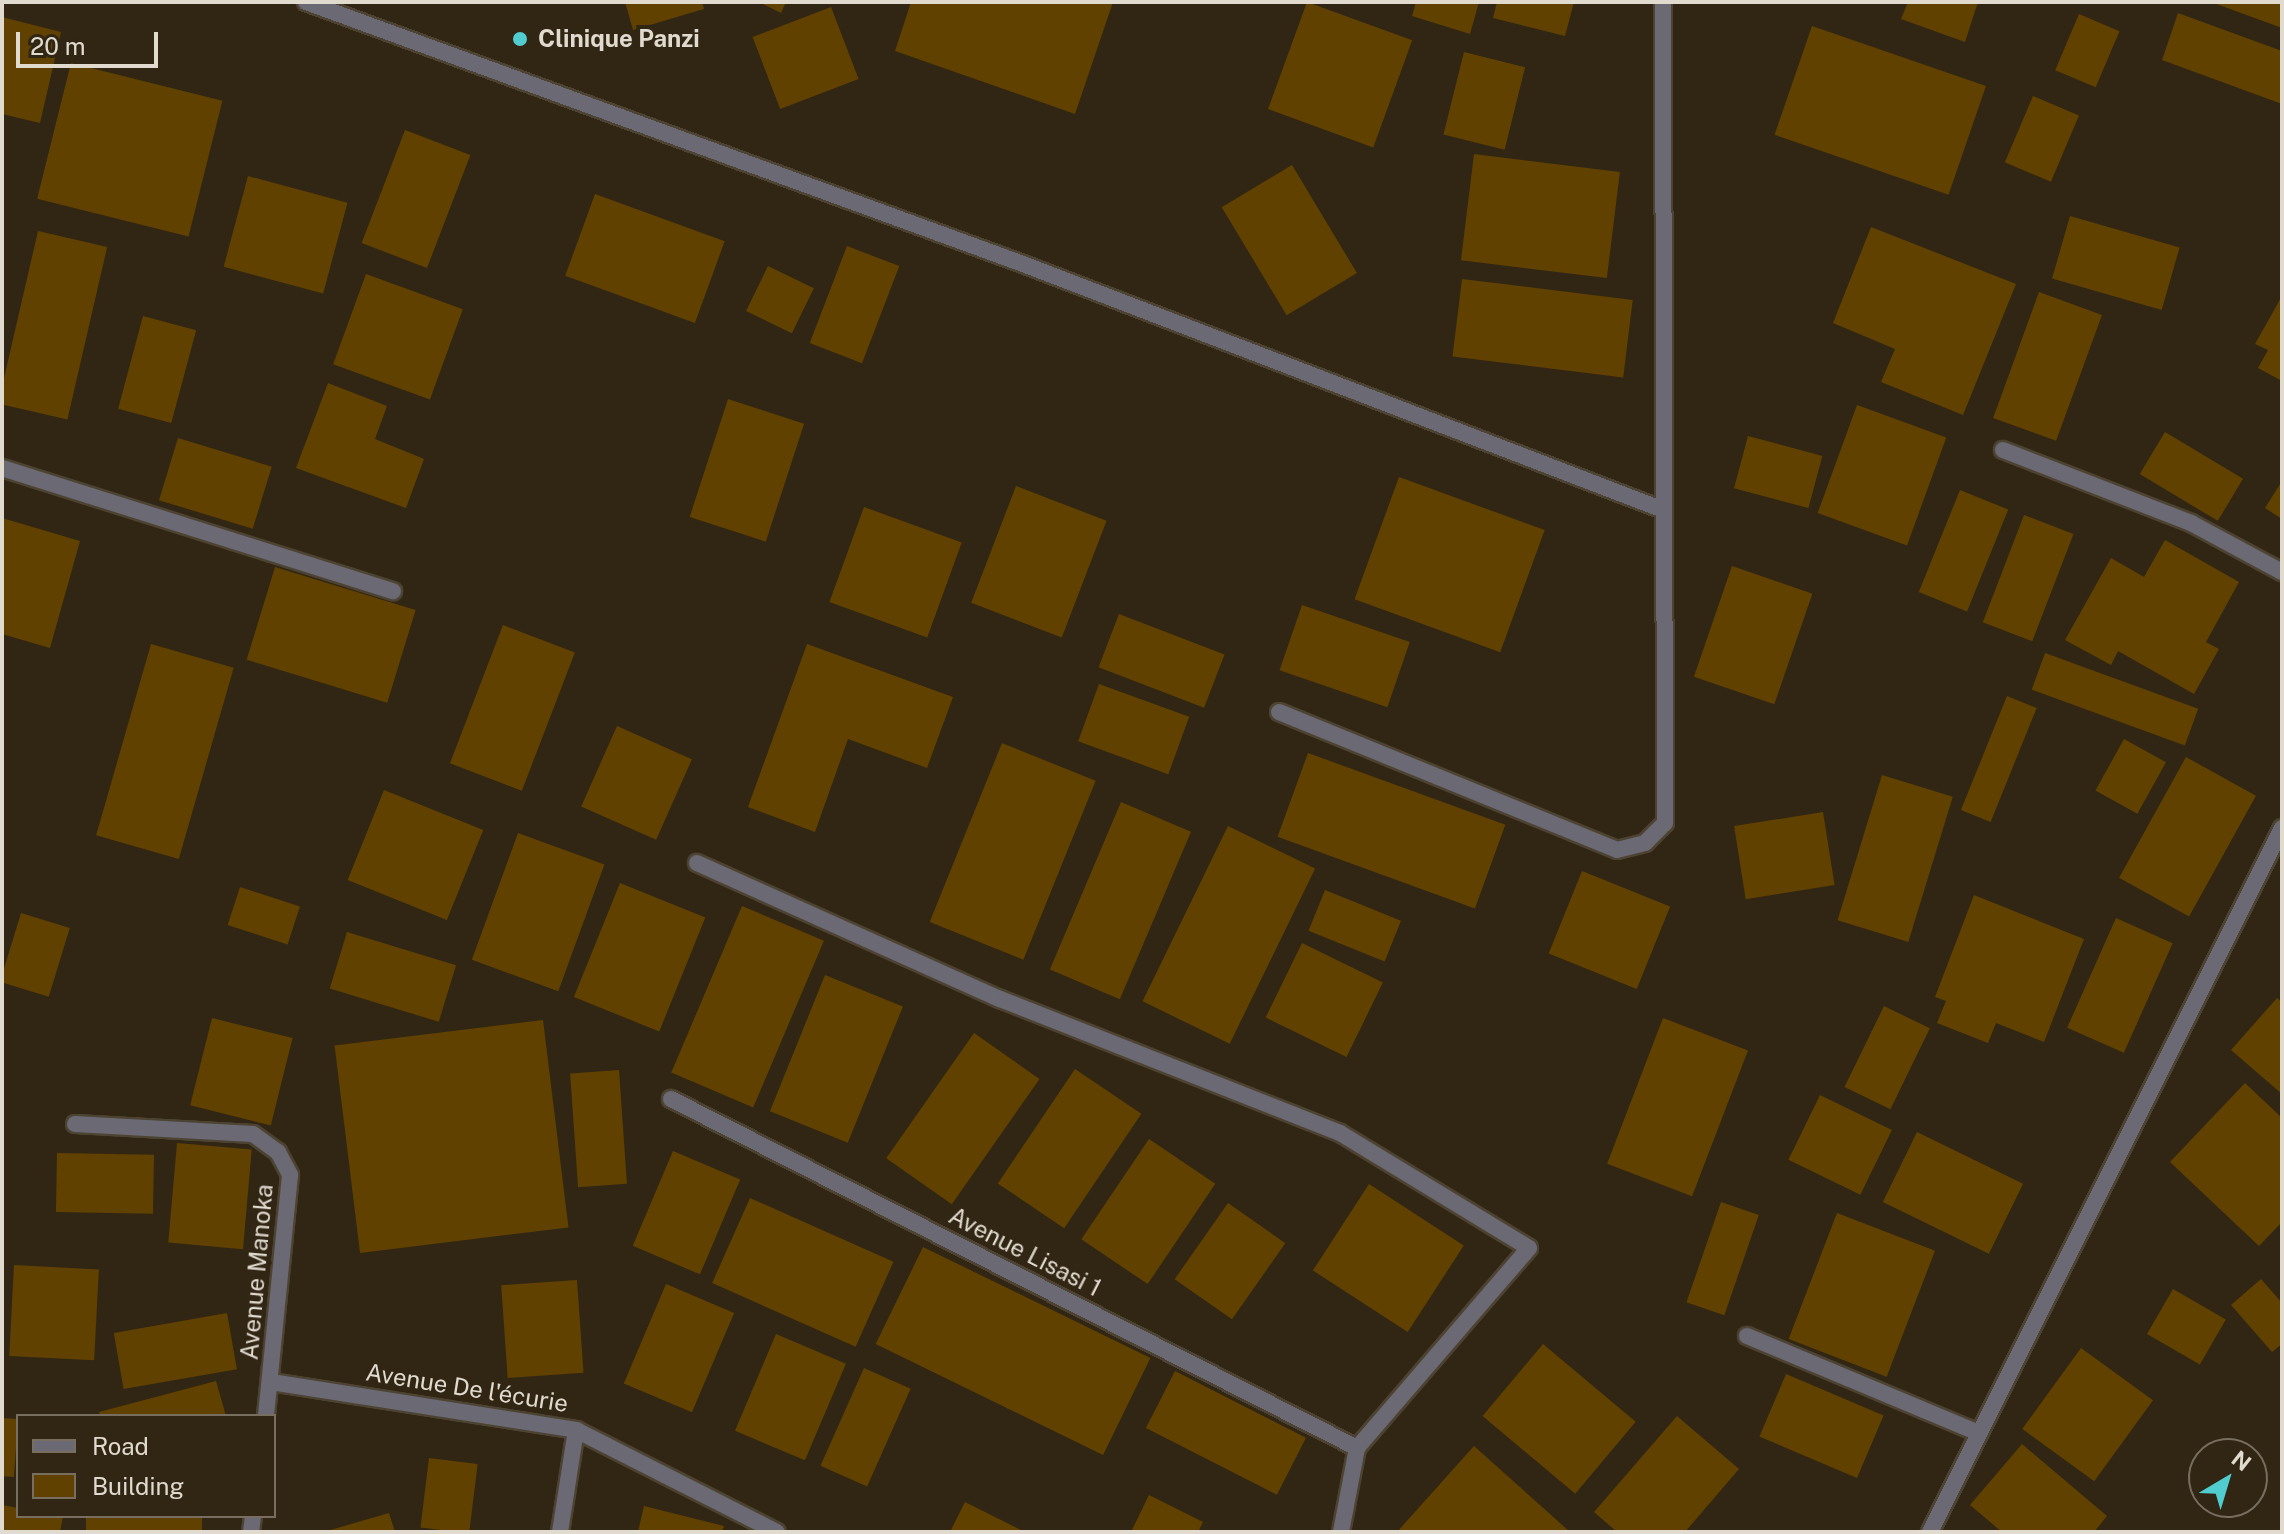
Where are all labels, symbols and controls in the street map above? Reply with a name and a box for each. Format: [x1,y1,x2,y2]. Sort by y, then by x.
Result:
scale bar [20,16,162,66]
place label: Clinique Panzi [538,25,700,53]
marker: Clinique Panzi [509,28,531,50]
text: 20 m [30,32,86,60]
street label: Avenue Manoka [235,1183,279,1361]
street label: Avenue Lisasi 1 [944,1201,1106,1303]
street label: Avenue De l'écurie [364,1358,570,1418]
legend [16,1414,276,1518]
text: Road [92,1432,149,1460]
north arrow [2188,1438,2268,1518]
text: N [2227,1445,2256,1476]
text: Building [92,1472,184,1500]

